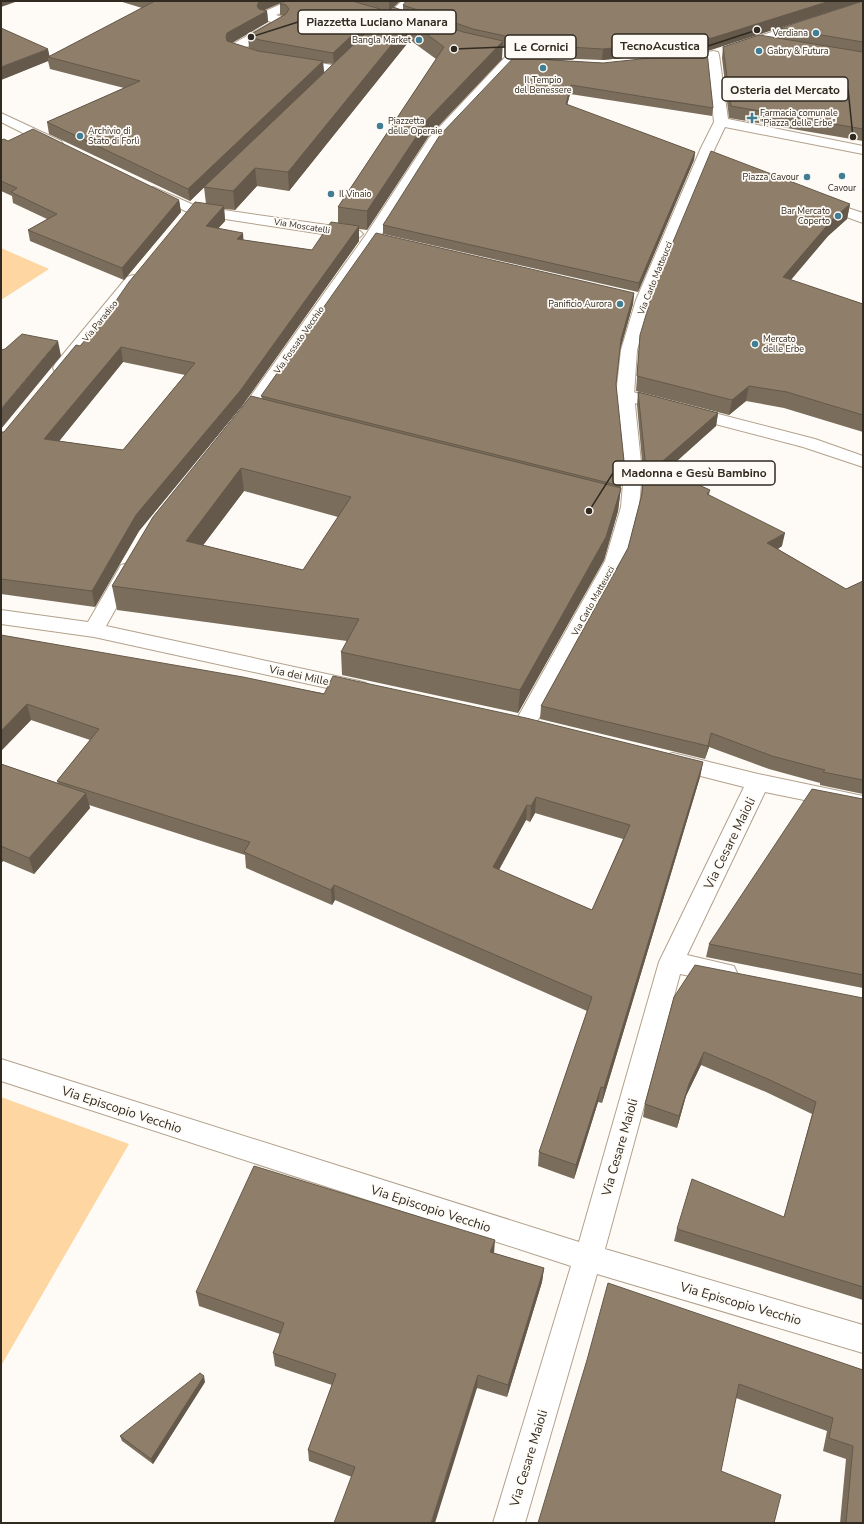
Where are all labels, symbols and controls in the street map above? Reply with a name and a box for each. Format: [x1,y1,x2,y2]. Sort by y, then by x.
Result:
callout: Piazzetta Luciano Manara [298,10,456,34]
text: Piazzetta Luciano Manara [306,14,448,30]
place label: Verdiana [771,27,808,39]
marker: Verdiana [811,28,821,38]
place label: Bangla Market [352,34,412,46]
callout: TecnoAcustica [612,34,708,58]
marker: Bangla Market [414,35,424,45]
callout: Le Cornici [505,35,576,59]
text: TecnoAcustica [620,38,700,54]
text: Le Cornici [514,39,568,55]
place label: Gabry & Futura [767,45,829,57]
marker: Gabry & Futura [754,46,764,56]
marker: Il Tempio del Benessere [538,63,548,73]
place label: Il Tempio del Benessere [514,74,572,96]
callout: Osteria del Mercato [722,77,848,101]
text: Osteria del Mercato [730,82,840,98]
place label: Farmacia comunale "Piazza delle Erbe" [760,107,838,129]
marker: Farmacia comunale "Piazza delle Erbe" [747,113,757,123]
place label: Piazzetta delle Operaie [388,115,442,137]
marker: Piazzetta delle Operaie [375,121,385,131]
place label: Archivio di Stato di Forlì [88,125,139,147]
marker: Archivio di Stato di Forlì [75,131,85,141]
place label: Piazza Cavour [743,171,800,183]
marker: Cavour [837,171,847,181]
marker: Piazza Cavour [802,172,812,182]
place label: Cavour [828,182,857,194]
place label: Il Vinaio [339,188,372,200]
marker: Il Vinaio [326,189,336,199]
place label: Bar Mercato Coperto [781,205,830,227]
marker: Bar Mercato Coperto [833,211,843,221]
street label: Via Moscatelli [272,215,331,236]
street label: Via Carlo Matteucci [634,240,675,317]
street label: Via Paradiso [79,298,120,345]
place label: Panificio Aurora [548,298,612,310]
marker: Panificio Aurora [615,299,625,309]
street label: Via Fossato Vecchio [271,304,327,377]
place label: Mercato delle Erbe [763,333,804,355]
marker: Mercato delle Erbe [750,339,760,349]
callout: Madonna e Gesù Bambino [613,461,775,485]
text: Madonna e Gesù Bambino [621,465,767,481]
street label: Via Carlo Matteucci [568,564,617,639]
street label: Via dei Mille [267,662,330,689]
street label: Via Cesare Maioli [699,794,760,893]
street label: Via Episcopio Vecchio [58,1082,184,1138]
street label: Via Cesare Maioli [597,1096,642,1199]
street label: Via Episcopio Vecchio [367,1181,493,1237]
street label: Via Episcopio Vecchio [677,1278,804,1330]
street label: Via Cesare Maioli [505,1408,552,1510]

